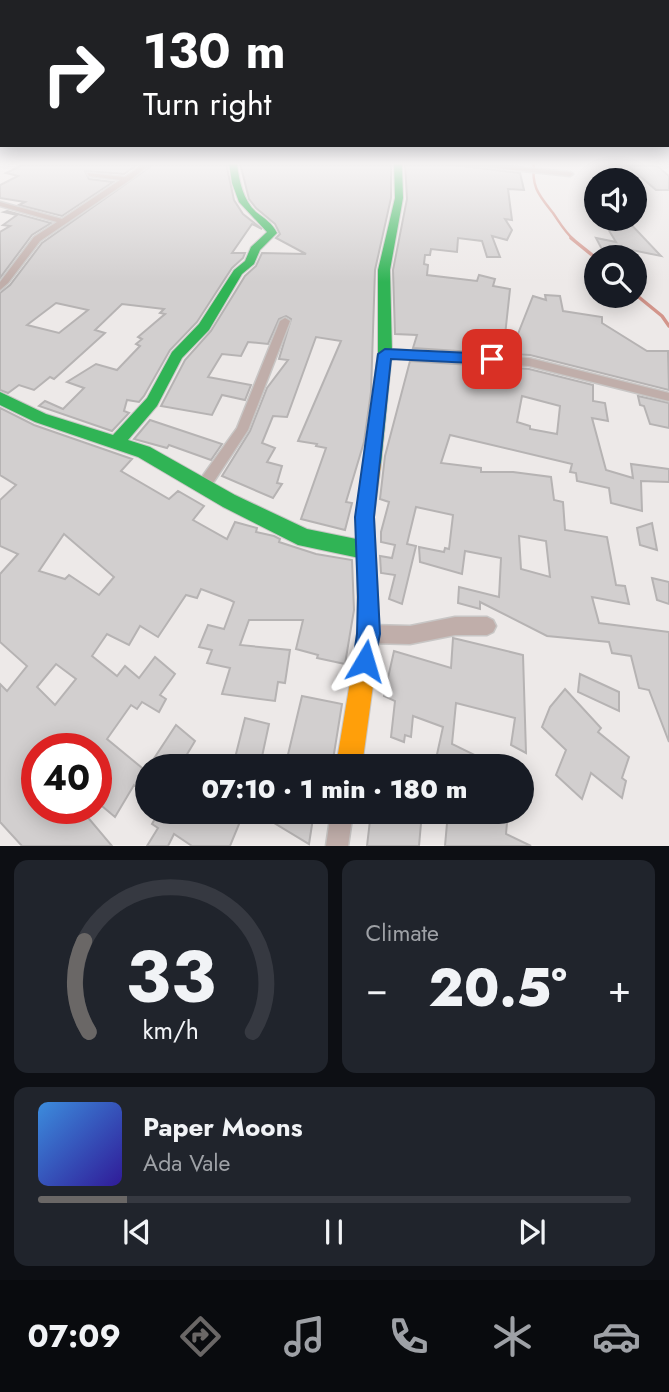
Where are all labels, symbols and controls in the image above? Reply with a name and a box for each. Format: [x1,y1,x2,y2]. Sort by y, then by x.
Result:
text: 130 m [143,16,286,86]
icon: right [28,28,119,119]
text: Turn right [143,81,272,127]
map controls [584,168,647,308]
button: sound [584,168,647,231]
button: search [584,245,647,308]
pin [462,329,522,389]
icon: arrive [473,340,511,378]
position arrow [328,624,402,698]
speed limit sign: 40 [21,733,112,824]
text: 07:10 · 1 min · 180 m [202,770,467,808]
text: Climate [366,916,439,950]
text: 33 [126,925,216,1030]
text: 20.5° [429,950,567,1026]
text: − [366,961,388,1016]
text: + [608,961,631,1016]
text: km/h [142,1012,199,1048]
text: Paper Moons [143,1108,303,1146]
text: Ada Vale [143,1146,230,1180]
icon: previous [118,1213,156,1251]
icon: pause [315,1213,353,1251]
icon: next [513,1213,551,1251]
icon: directions [176,1312,225,1361]
icon: music [280,1312,329,1361]
icon: phone [384,1312,433,1361]
icon: climate [488,1312,537,1361]
icon: car [592,1312,641,1361]
text: 07:09 [28,1313,121,1359]

